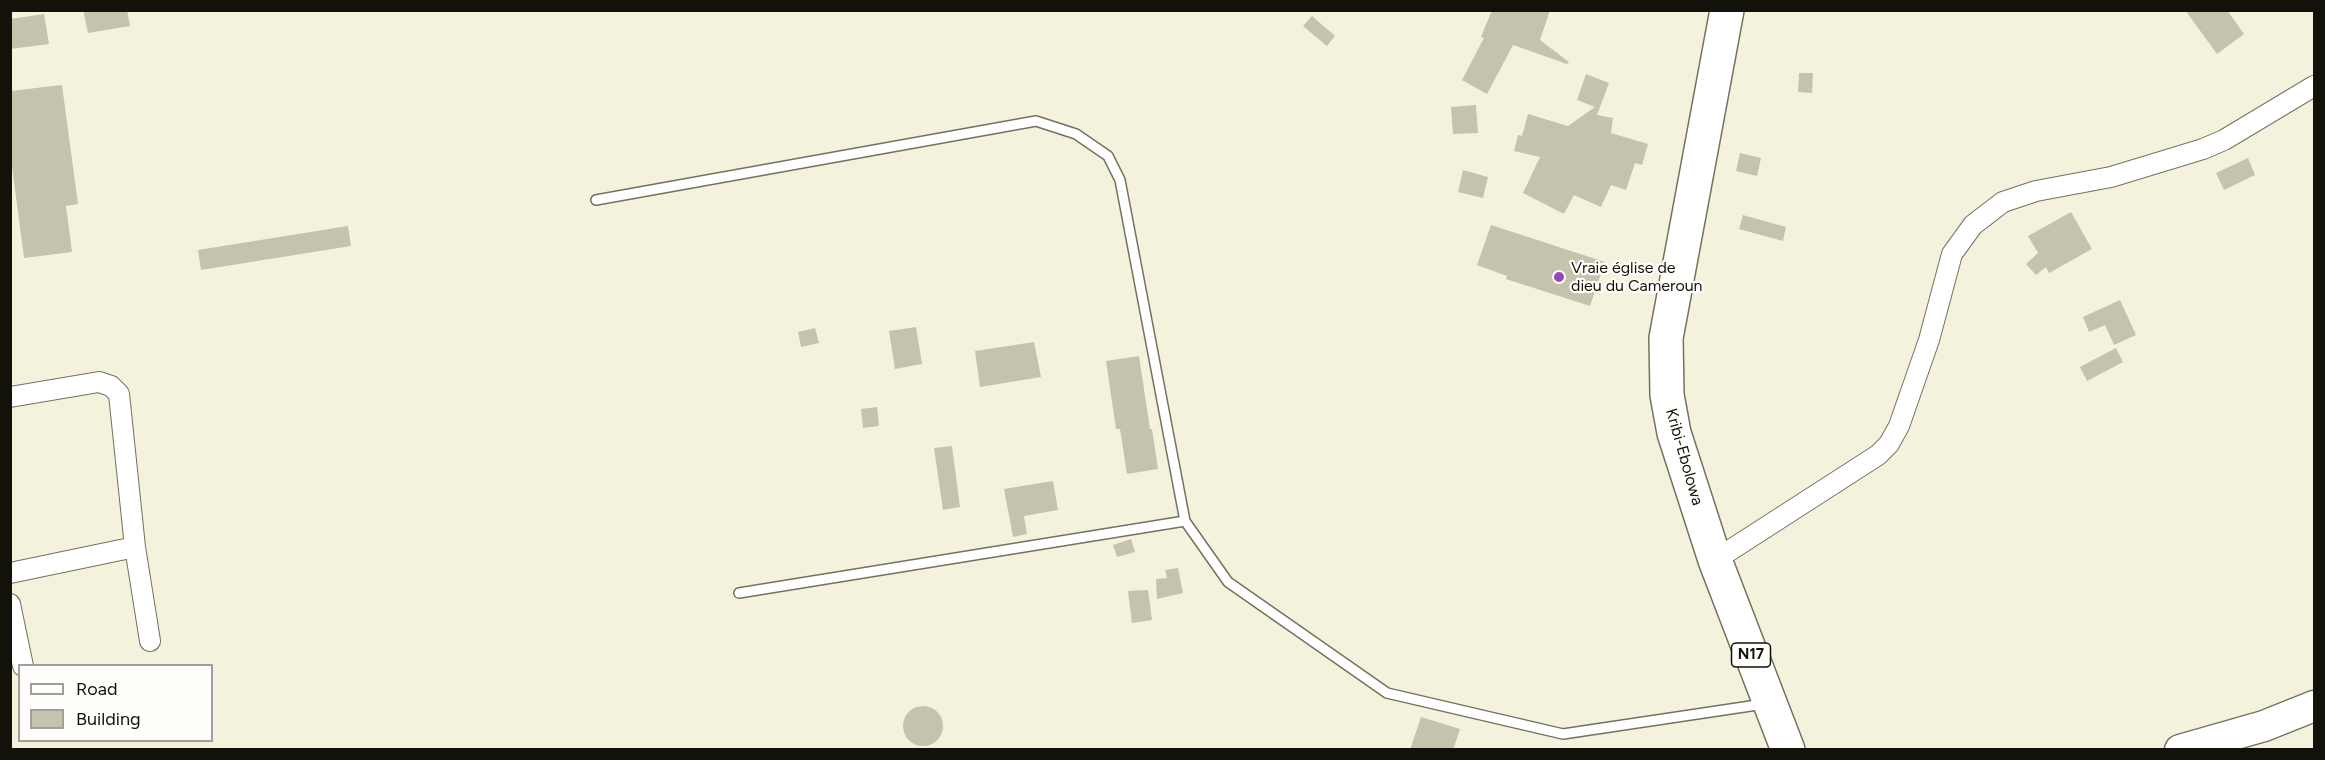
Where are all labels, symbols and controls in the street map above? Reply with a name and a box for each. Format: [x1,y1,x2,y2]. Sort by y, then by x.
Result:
place label: Vraie église de dieu du Cameroun [1571,258,1703,296]
marker: Vraie église de dieu du Cameroun [1552,270,1566,284]
street label: Kribi-Ebolowa [1661,406,1707,508]
road number: N17 [1732,643,1770,667]
legend [18,664,213,742]
text: Road [76,678,117,700]
text: Building [76,708,141,730]

